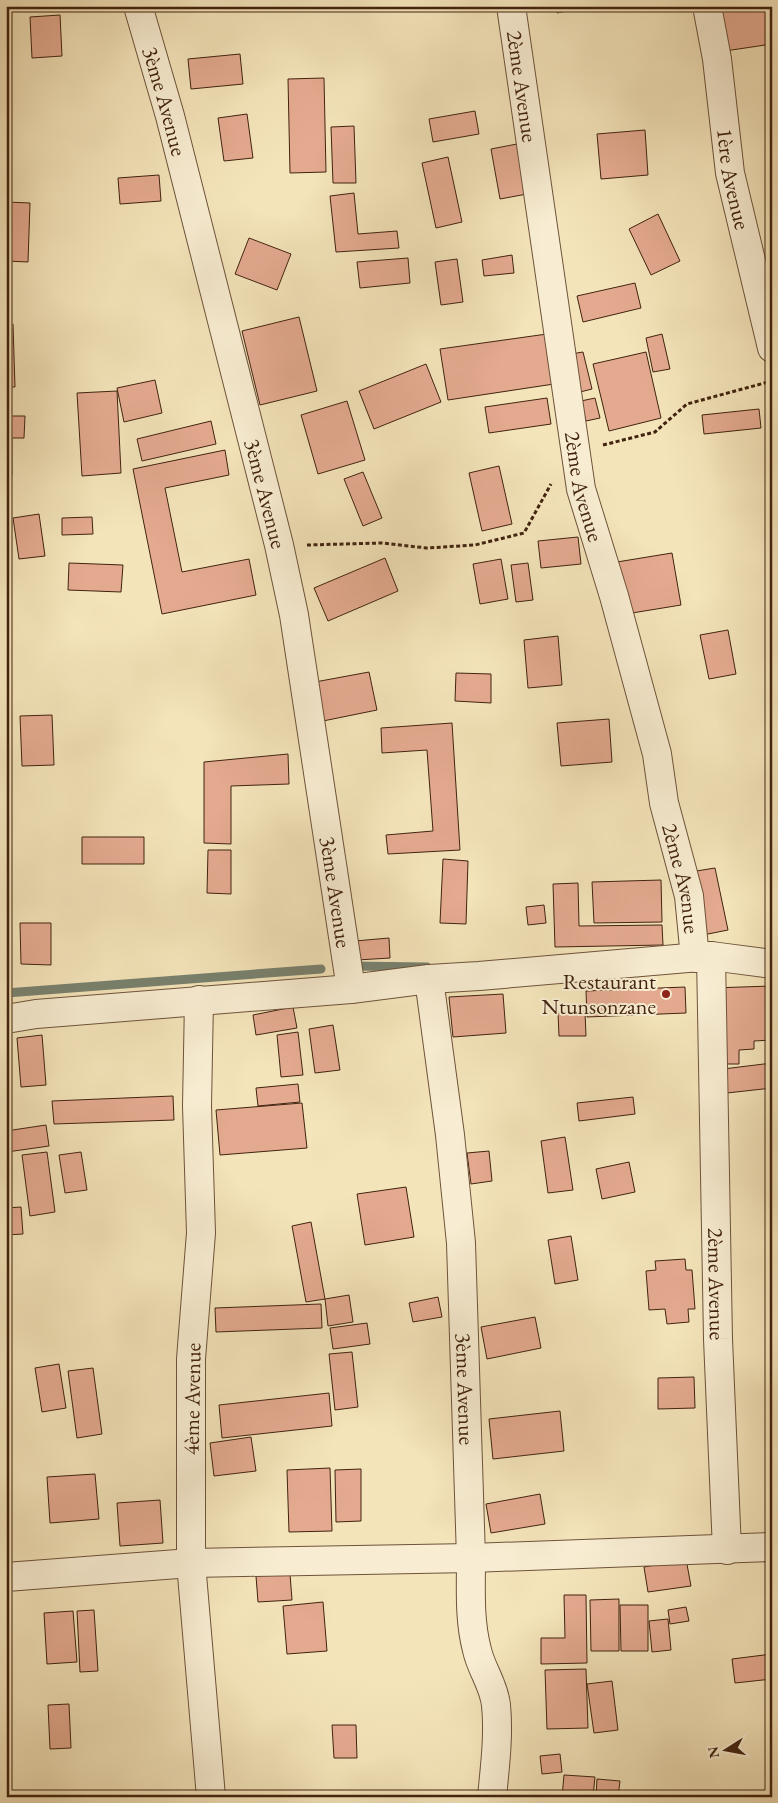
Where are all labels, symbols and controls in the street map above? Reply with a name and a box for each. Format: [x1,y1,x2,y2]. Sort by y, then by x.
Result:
street label: 2ème Avenue [500,28,545,144]
street label: 3ème Avenue [136,43,194,159]
street label: 1ère Avenue [710,127,758,233]
street label: 2ème Avenue [558,429,611,545]
street label: 3ème Avenue [238,435,294,552]
street label: 2ème Avenue [656,820,707,935]
street label: 3ème Avenue [313,834,359,950]
place label: Restaurant Ntunsonzane [542,967,656,1021]
marker: Restaurant Ntunsonzane [660,988,672,1000]
street label: 2ème Avenue [701,1227,733,1341]
street label: 3ème Avenue [449,1332,482,1446]
street label: 4ème Avenue [177,1342,207,1455]
north arrow [700,1726,750,1776]
text: N [703,1745,723,1760]

